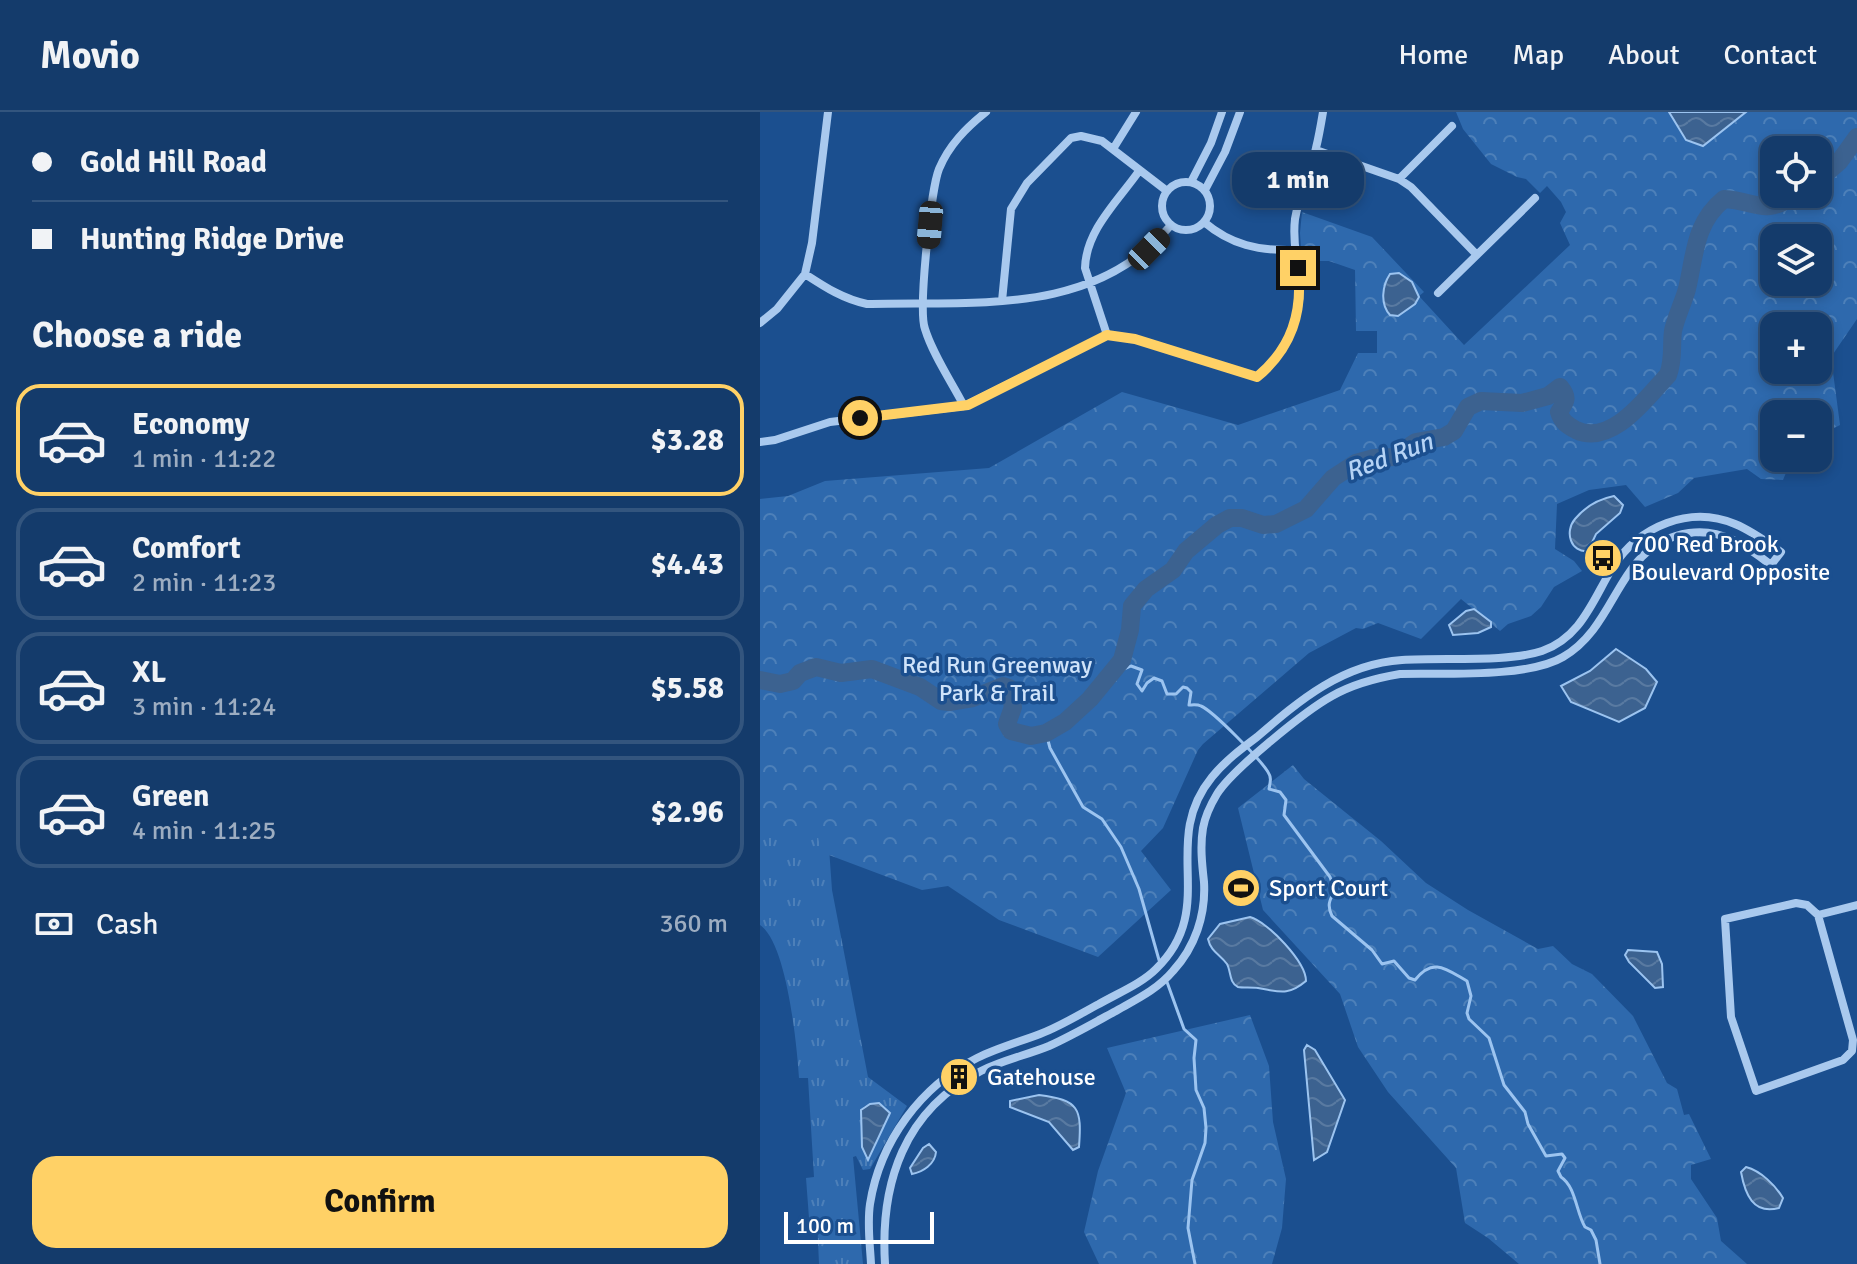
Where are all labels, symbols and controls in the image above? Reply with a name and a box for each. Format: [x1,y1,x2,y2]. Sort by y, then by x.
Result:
text: Movio [40,32,140,79]
text: Home [1399,38,1468,72]
text: Map [1512,38,1564,72]
text: About [1608,38,1680,72]
text: Contact [1724,38,1817,72]
map controls [1760,136,1832,472]
button: locate [1760,136,1832,208]
text: Gold Hill Road [80,144,267,181]
callout: 1 min [1232,152,1364,208]
text: 1 min [1267,164,1329,196]
car [916,200,944,250]
text: Hunting Ridge Drive [80,221,344,258]
car [1124,224,1174,274]
button: layers [1760,224,1832,296]
route end [1280,250,1316,286]
button: + [1760,312,1832,384]
text: Choose a ride [32,313,242,358]
route start [842,400,878,436]
button: − [1760,400,1832,472]
icon: car [36,404,108,476]
text: Economy [132,406,249,443]
text: $3.28 [651,422,724,459]
water label: Red Run [1341,425,1438,488]
text: 1 min · 11:22 [132,443,276,475]
icon: car [36,528,108,600]
place label: 700 Red Brook Boulevard Opposite [1631,529,1830,587]
text: Comfort [132,530,241,567]
bus stop icon: 700 Red Brook Boulevard Opposite [1582,537,1624,579]
text: $4.43 [651,546,724,583]
text: 2 min · 11:23 [132,567,276,599]
park label: Red Run Greenway Park & Trail [902,650,1092,708]
icon: car [36,652,108,724]
text: XL [132,654,166,691]
text: $5.58 [651,670,724,707]
text: 3 min · 11:24 [132,691,276,723]
icon: car [36,776,108,848]
text: Green [132,778,209,815]
text: $2.96 [651,794,724,831]
text: 4 min · 11:25 [132,815,276,847]
sports icon: Sport Court [1220,867,1262,909]
place label: Sport Court [1269,873,1388,903]
icon: cash [32,902,76,946]
text: Cash [96,906,159,943]
text: 360 m [659,908,728,940]
building icon: Gatehouse [938,1056,980,1098]
place label: Gatehouse [987,1062,1096,1092]
button: Confirm [32,1156,728,1248]
scale bar [784,1208,934,1244]
text: 100 m [796,1212,854,1239]

